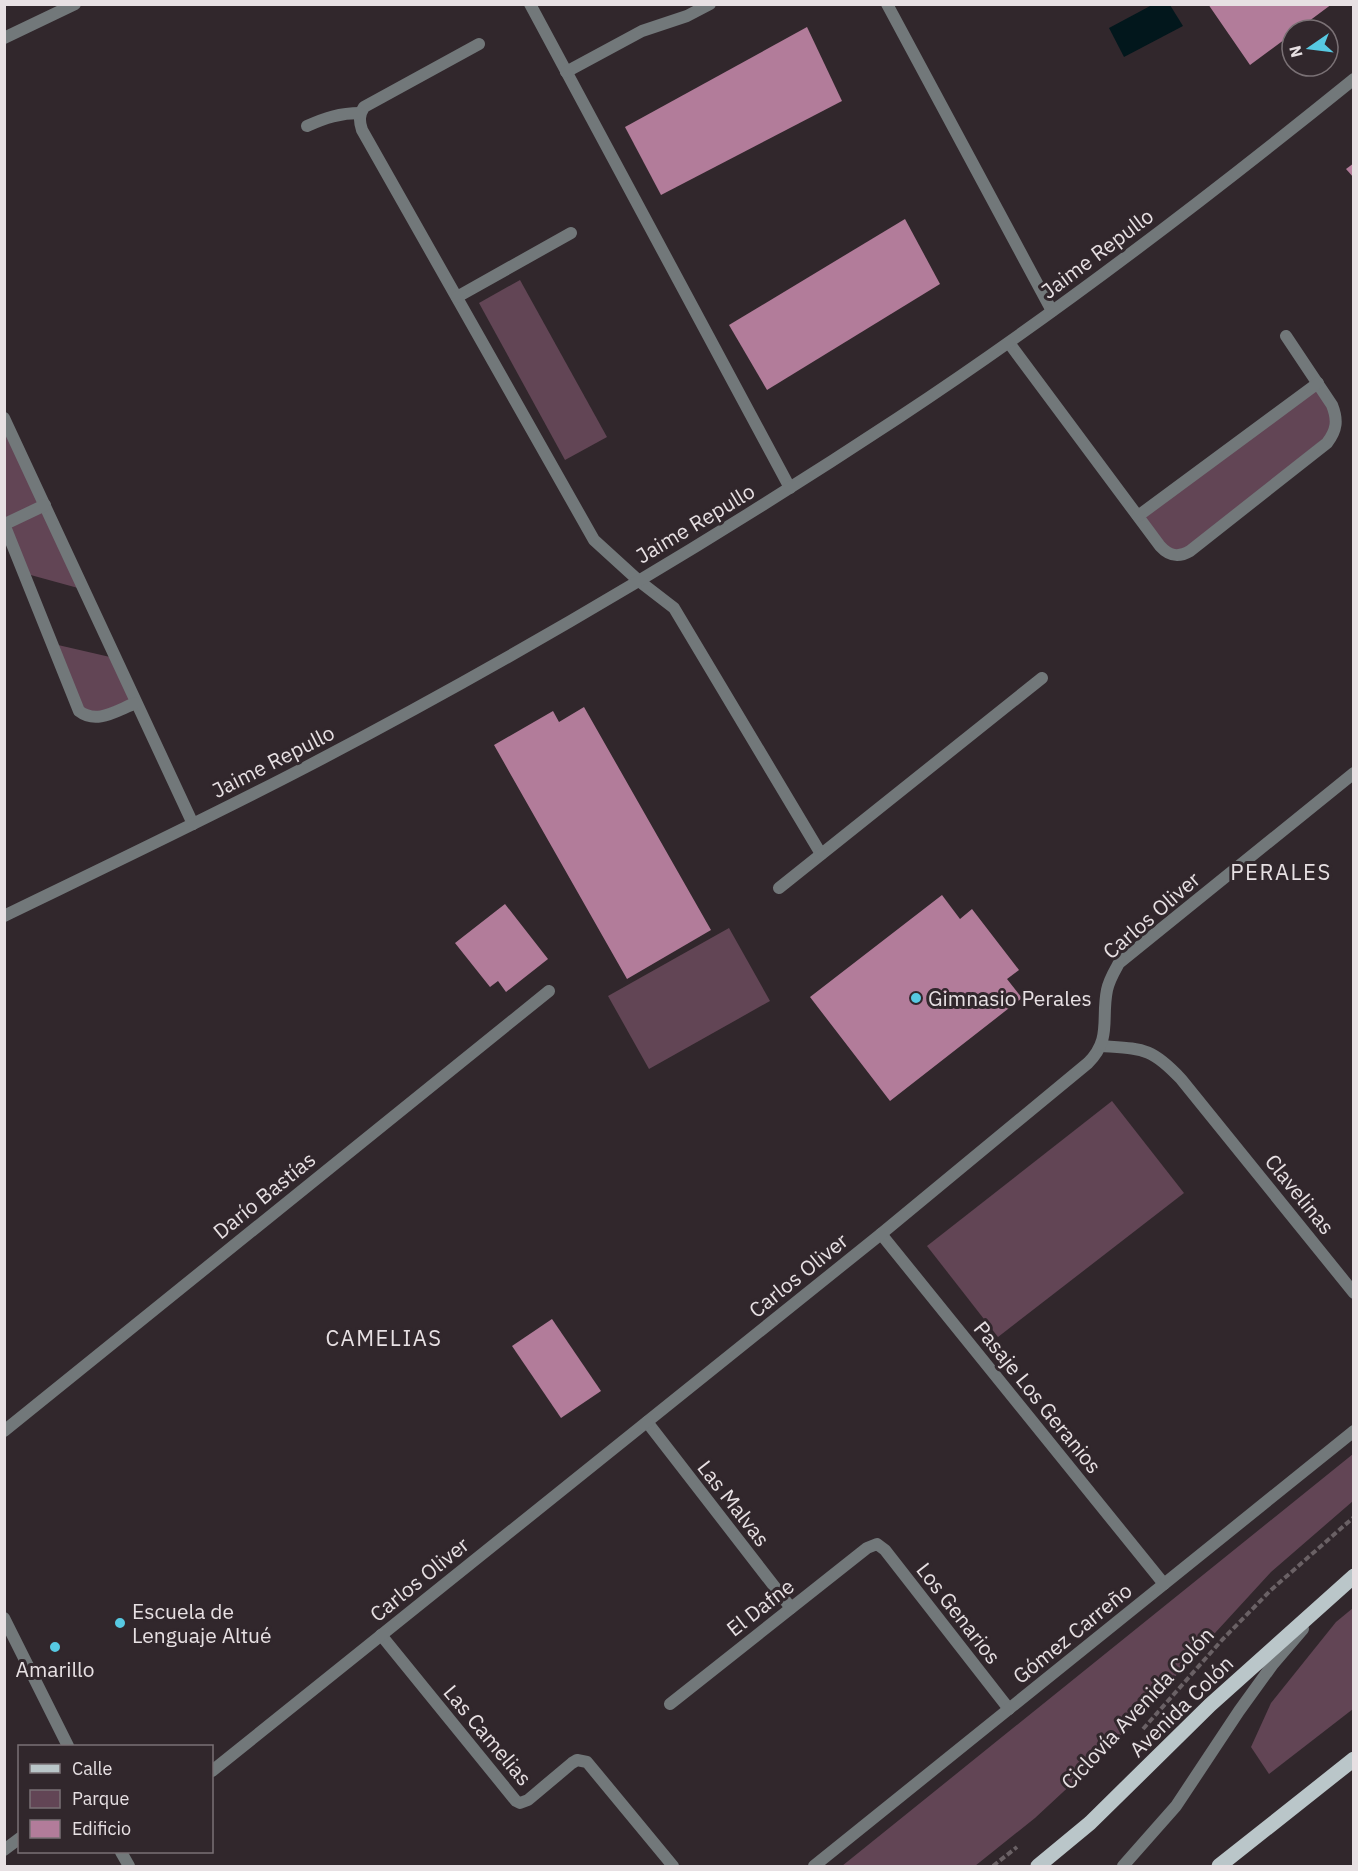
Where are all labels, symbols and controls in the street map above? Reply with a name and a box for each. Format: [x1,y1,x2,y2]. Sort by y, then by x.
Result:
north arrow [1280,18,1340,78]
text: N [1284,44,1307,60]
street label: Jaime Repullo [1035,202,1159,304]
street label: Jaime Repullo [630,477,760,569]
street label: Jaime Repullo [207,718,339,804]
district label: PERALES [1230,857,1332,886]
street label: Carlos Oliver [1097,865,1206,965]
place label: Gimnasio Perales [928,984,1092,1012]
marker: Gimnasio Perales [909,991,923,1005]
street label: Darío Bastías [207,1145,321,1245]
street label: Clavelinas [1259,1148,1341,1240]
street label: Carlos Oliver [743,1226,854,1324]
street label: Pasaje Los Geranios [968,1315,1108,1479]
district label: CAMELIAS [325,1323,443,1352]
street label: Las Malvas [691,1454,777,1552]
street label: Carlos Oliver [364,1530,475,1628]
street label: Los Genarios [911,1557,1007,1669]
street label: El Dafne [720,1572,800,1642]
street label: Gómez Carreño [1007,1576,1137,1690]
place label: Escuela de Lenguaje Altué [132,1597,272,1649]
marker: Escuela de Lenguaje Altué [113,1616,127,1630]
street label: Ciclovía Avenida Colón [1054,1621,1220,1795]
marker: Amarillo [48,1640,62,1654]
street label: Avenida Colón [1123,1649,1239,1763]
place label: Amarillo [15,1655,95,1683]
street label: Las Camelias [438,1679,538,1791]
legend [18,1745,213,1853]
text: Calle [72,1757,112,1780]
text: Parque [72,1787,130,1810]
text: Edificio [72,1817,131,1840]

